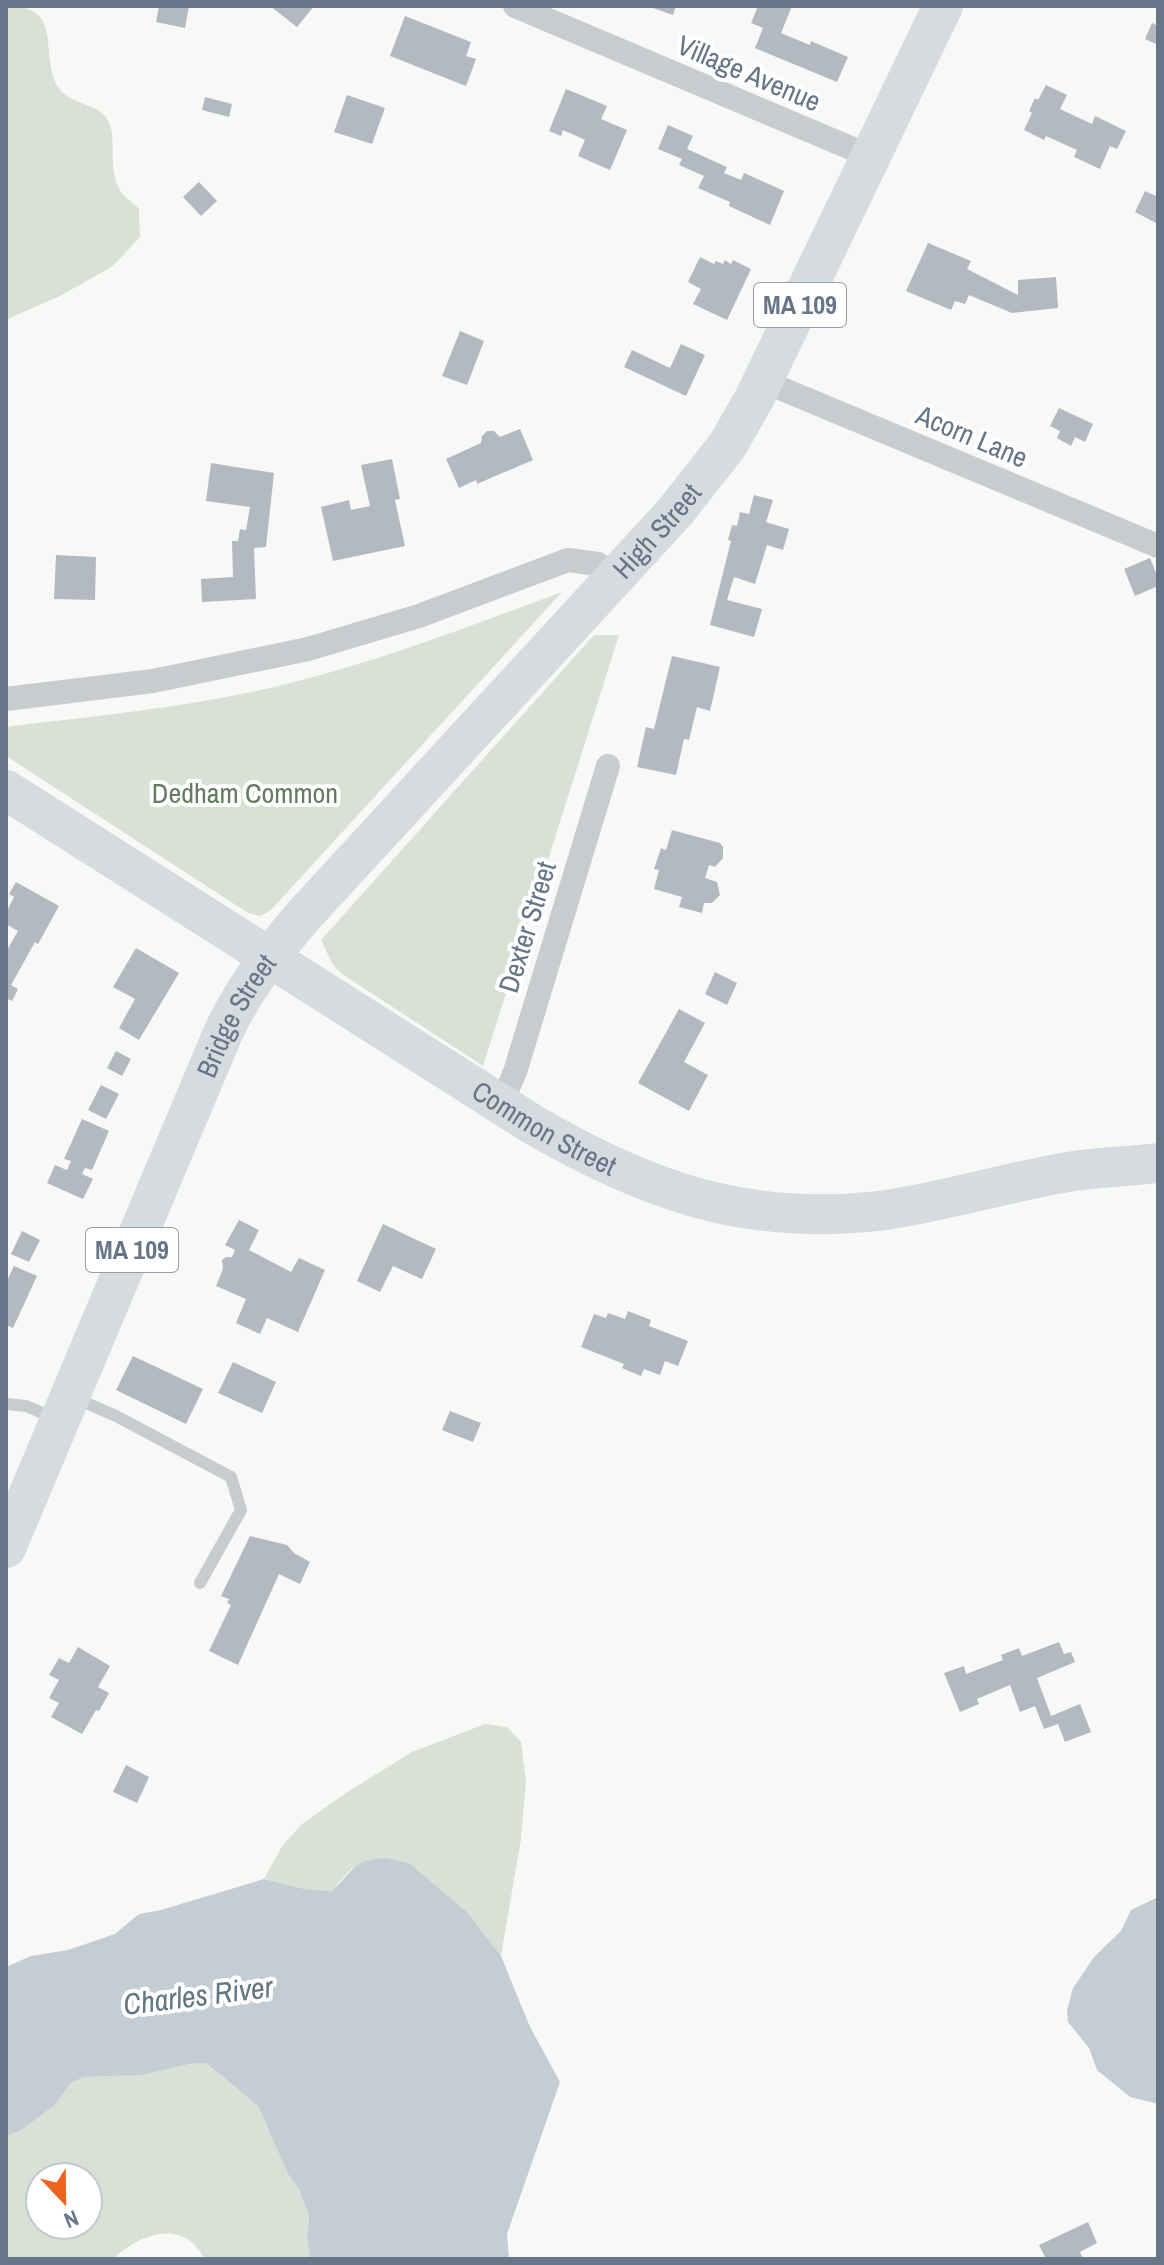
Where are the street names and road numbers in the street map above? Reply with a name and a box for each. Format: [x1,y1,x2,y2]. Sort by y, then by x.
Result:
street label: Village Avenue [671,26,827,120]
road number: MA 109 [754,283,846,327]
street label: Acorn Lane [910,395,1033,476]
street label: High Street [604,475,710,587]
street label: Dexter Street [489,857,565,997]
street label: Bridge Street [187,946,285,1083]
street label: Common Street [465,1072,623,1185]
road number: MA 109 [86,1228,178,1272]

